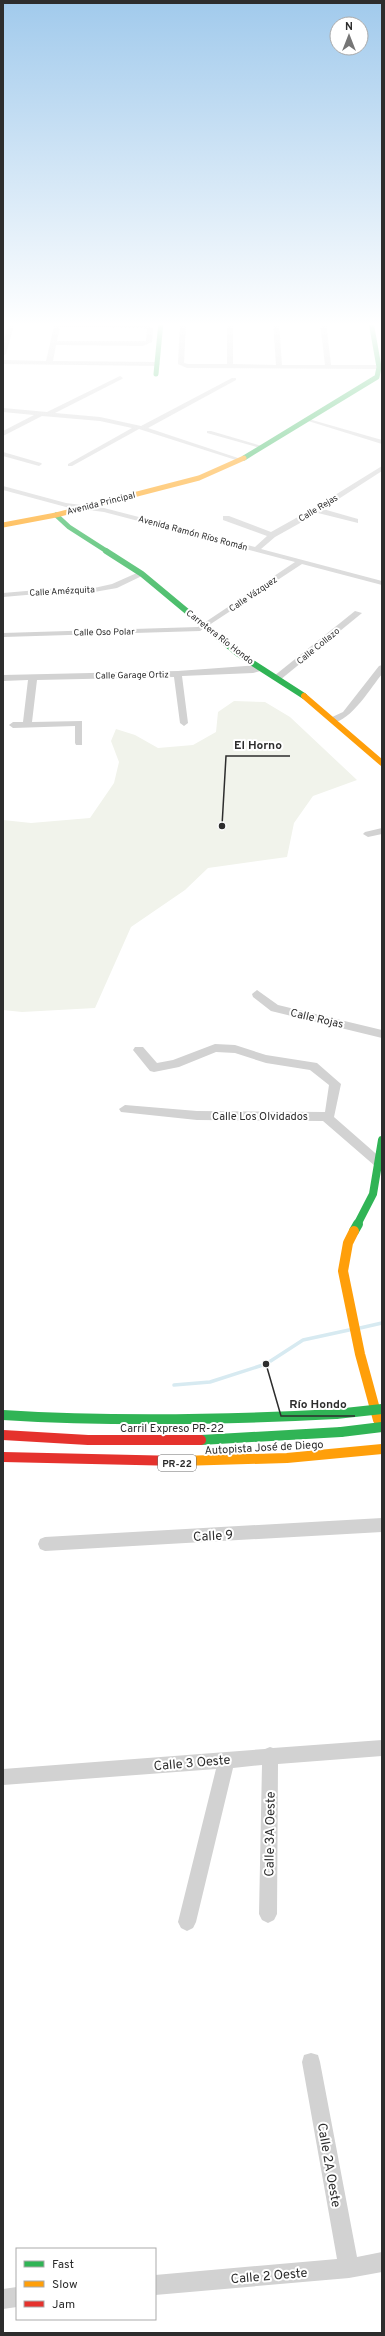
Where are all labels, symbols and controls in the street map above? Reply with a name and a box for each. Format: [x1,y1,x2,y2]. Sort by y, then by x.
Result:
north arrow [329,16,369,56]
text: N [345,20,353,34]
street label: Avenida Principal [66,490,136,517]
street label: Calle Rejas [297,492,340,524]
street label: Avenida Ramón Ríos Román [137,514,249,553]
street label: Calle Vázquez [227,574,279,615]
street label: Calle Amézquita [29,584,95,599]
street label: Carretera Río Hondo [184,608,256,667]
street label: Calle Oso Polar [73,626,135,639]
street label: Calle Collazo [295,626,342,667]
street label: Calle Garage Ortiz [95,669,169,682]
callout: El Horno [226,732,290,756]
text: El Horno [234,738,282,754]
street label: Calle Rojas [289,1006,345,1032]
street label: Calle Los Olvidados [212,1110,308,1124]
callout: Río Hondo [281,1392,355,1416]
text: Río Hondo [289,1397,347,1413]
street label: Carril Expreso PR-22 [120,1422,224,1436]
street label: Autopista José de Diego [204,1438,324,1458]
road number: PR-22 [158,1455,196,1471]
street label: Calle 9 [193,1528,233,1546]
street label: Calle 3 Oeste [153,1753,231,1775]
street label: Calle 3A Oeste [262,1791,280,1877]
street label: Calle 2A Oeste [313,2122,343,2209]
legend [16,2248,156,2320]
text: Fast [52,2257,74,2273]
street label: Calle 2 Oeste [230,2266,308,2288]
text: Slow [52,2277,78,2293]
text: Jam [52,2297,75,2313]

